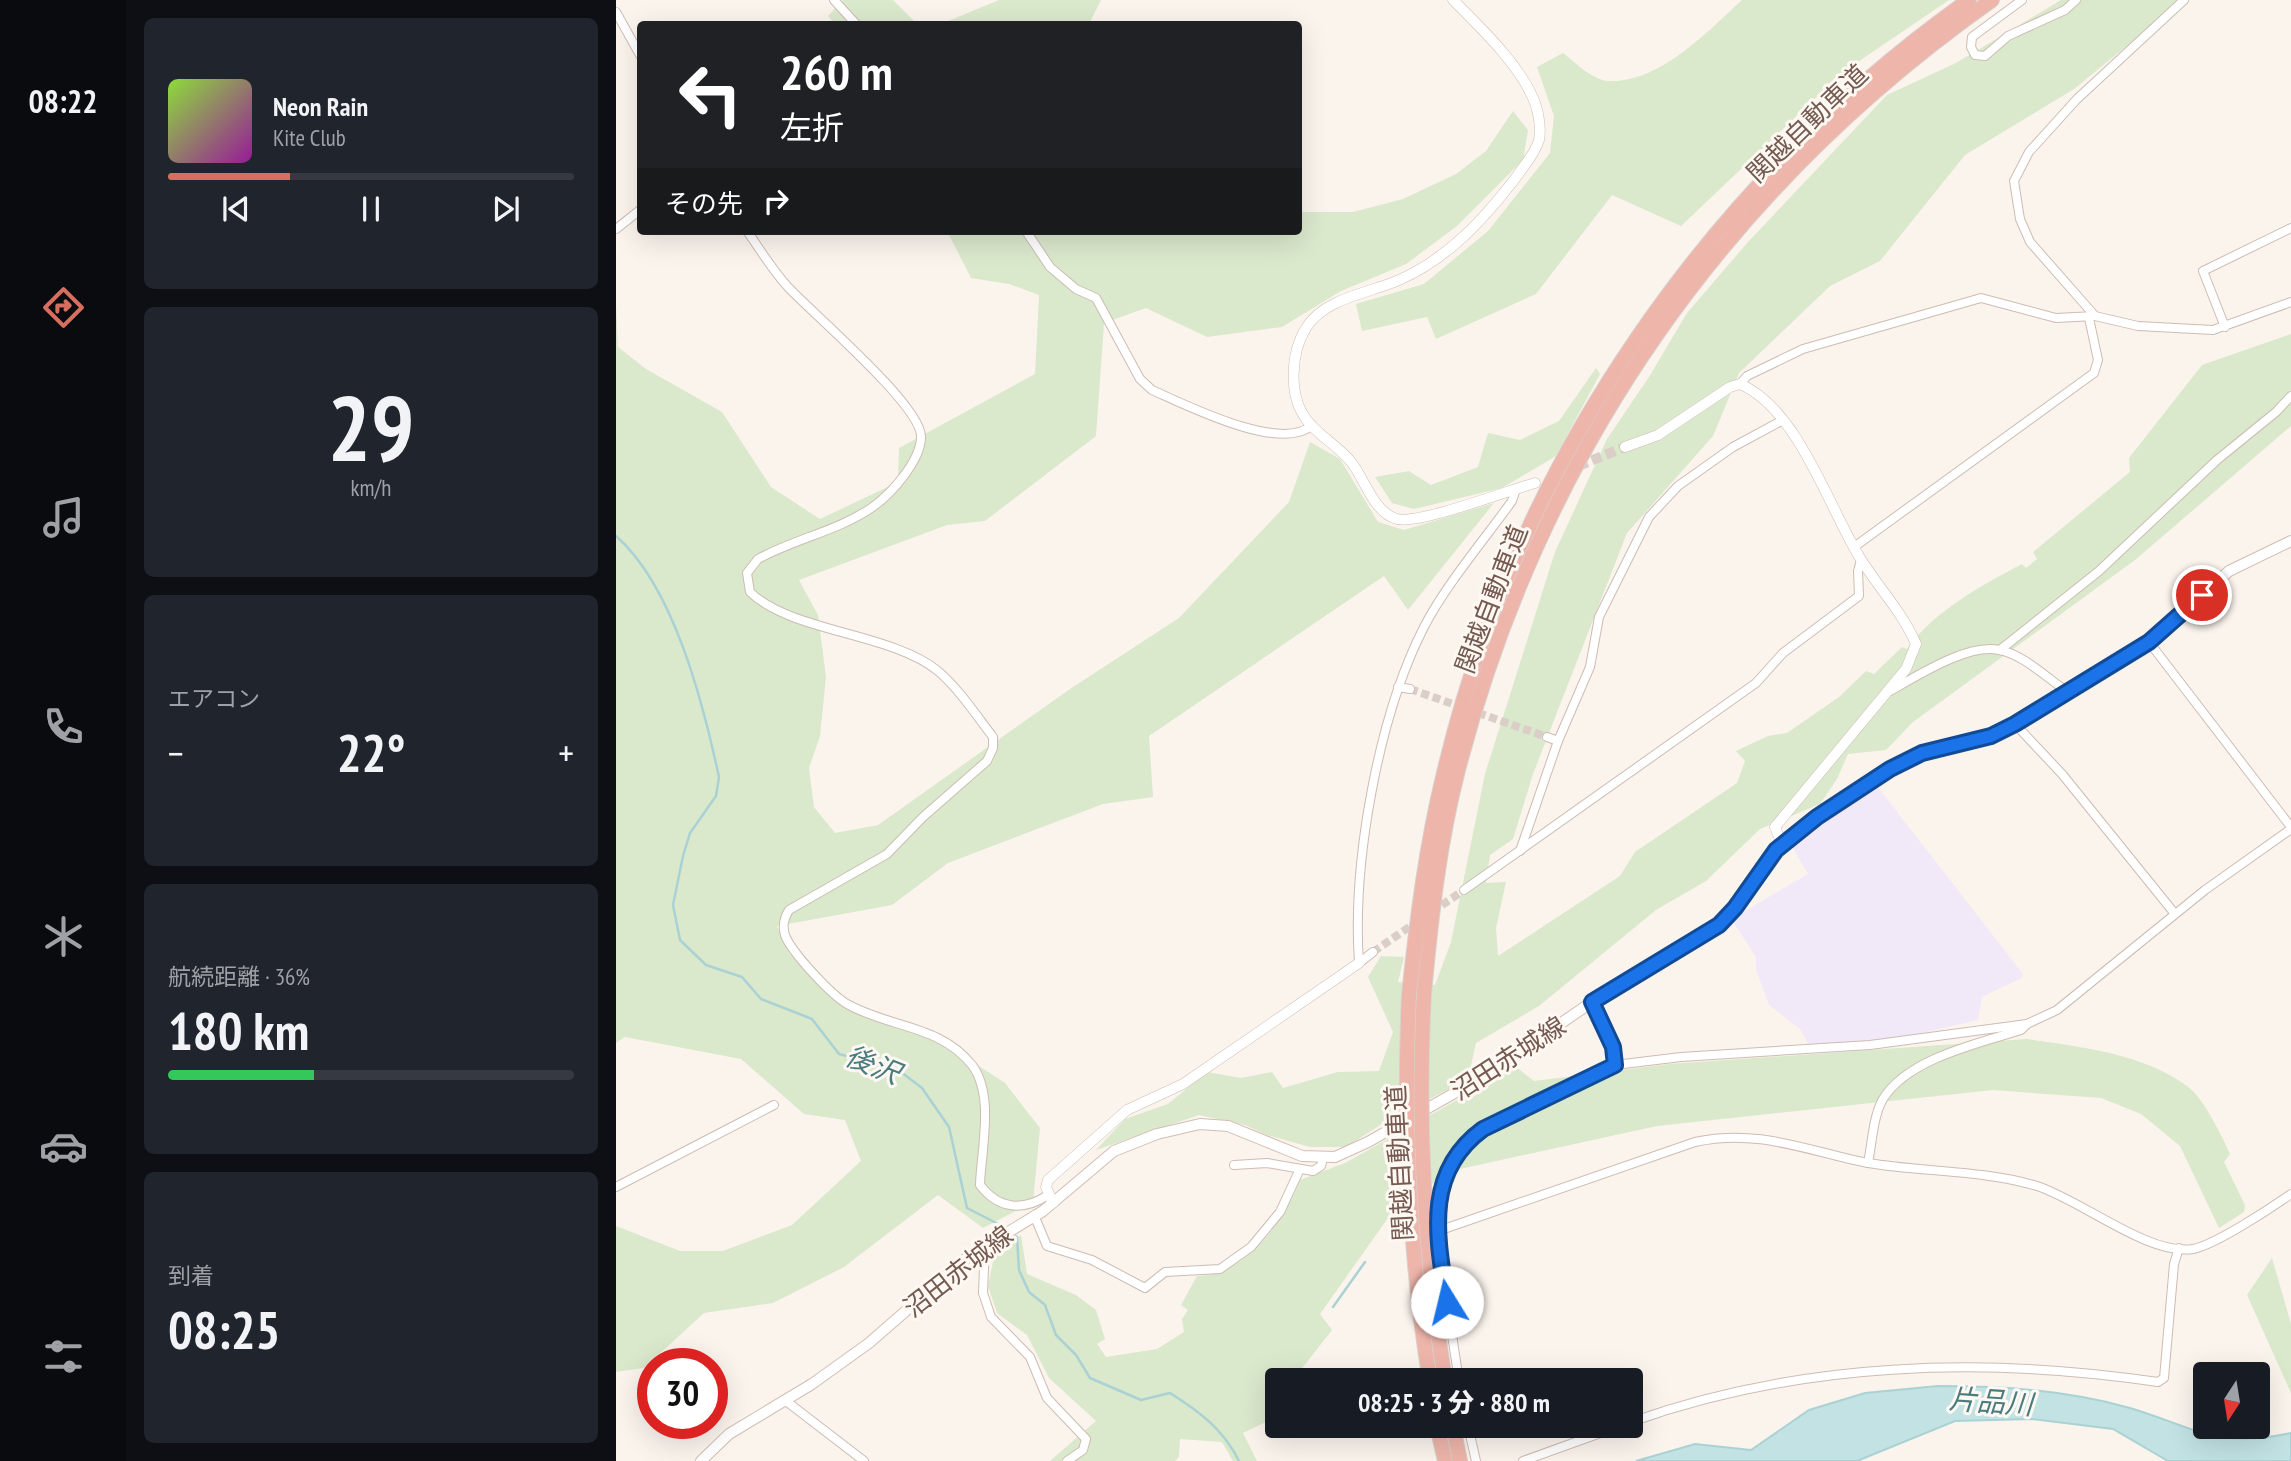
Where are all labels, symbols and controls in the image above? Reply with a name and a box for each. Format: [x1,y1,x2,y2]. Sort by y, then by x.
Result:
text: 260 m [780,40,893,104]
icon: left [665,49,756,140]
street label: 関越自動車道 [1739,57,1875,189]
text: 08:22 [28,80,98,122]
text: Neon Rain [273,90,368,123]
text: 左折 [780,106,844,148]
text: Kite Club [273,123,346,152]
icon: right [757,182,795,220]
text: その先 [665,187,743,220]
icon: previous [217,190,255,228]
icon: pause [352,190,390,228]
icon: next [487,190,525,228]
icon: directions [39,283,88,332]
text: 29 [328,368,415,486]
text: km/h [351,473,391,502]
icon: music [39,493,88,542]
street label: 関越自動車道 [1448,520,1534,678]
pin [2172,565,2232,625]
icon: arrive [2183,576,2221,614]
text: エアコン [168,684,260,713]
icon: phone [39,702,88,751]
text: 22° [337,719,405,786]
text: − [168,728,184,777]
text: + [558,728,574,777]
icon: climate [39,912,88,961]
text: 航続距離 · 36% [168,962,310,991]
text: 180 km [168,997,309,1064]
street label: 沼田赤城線 [1444,1009,1572,1107]
water label: 後沢 [840,1036,910,1093]
street label: 関越自動車道 [1378,1084,1420,1242]
icon: car [39,1122,88,1171]
street label: 沼田赤城線 [897,1218,1019,1324]
text: 到着 [168,1261,214,1290]
position arrow [1410,1265,1484,1339]
text: 08:25 [168,1296,280,1363]
icon: filters [39,1332,88,1381]
speed limit sign: 30 [637,1348,728,1439]
north arrow [2193,1362,2270,1438]
map controls [2193,1362,2270,1439]
water label: 片品川 [1948,1380,2037,1423]
text: 08:25 · 3 分 · 880 m [1358,1386,1550,1419]

